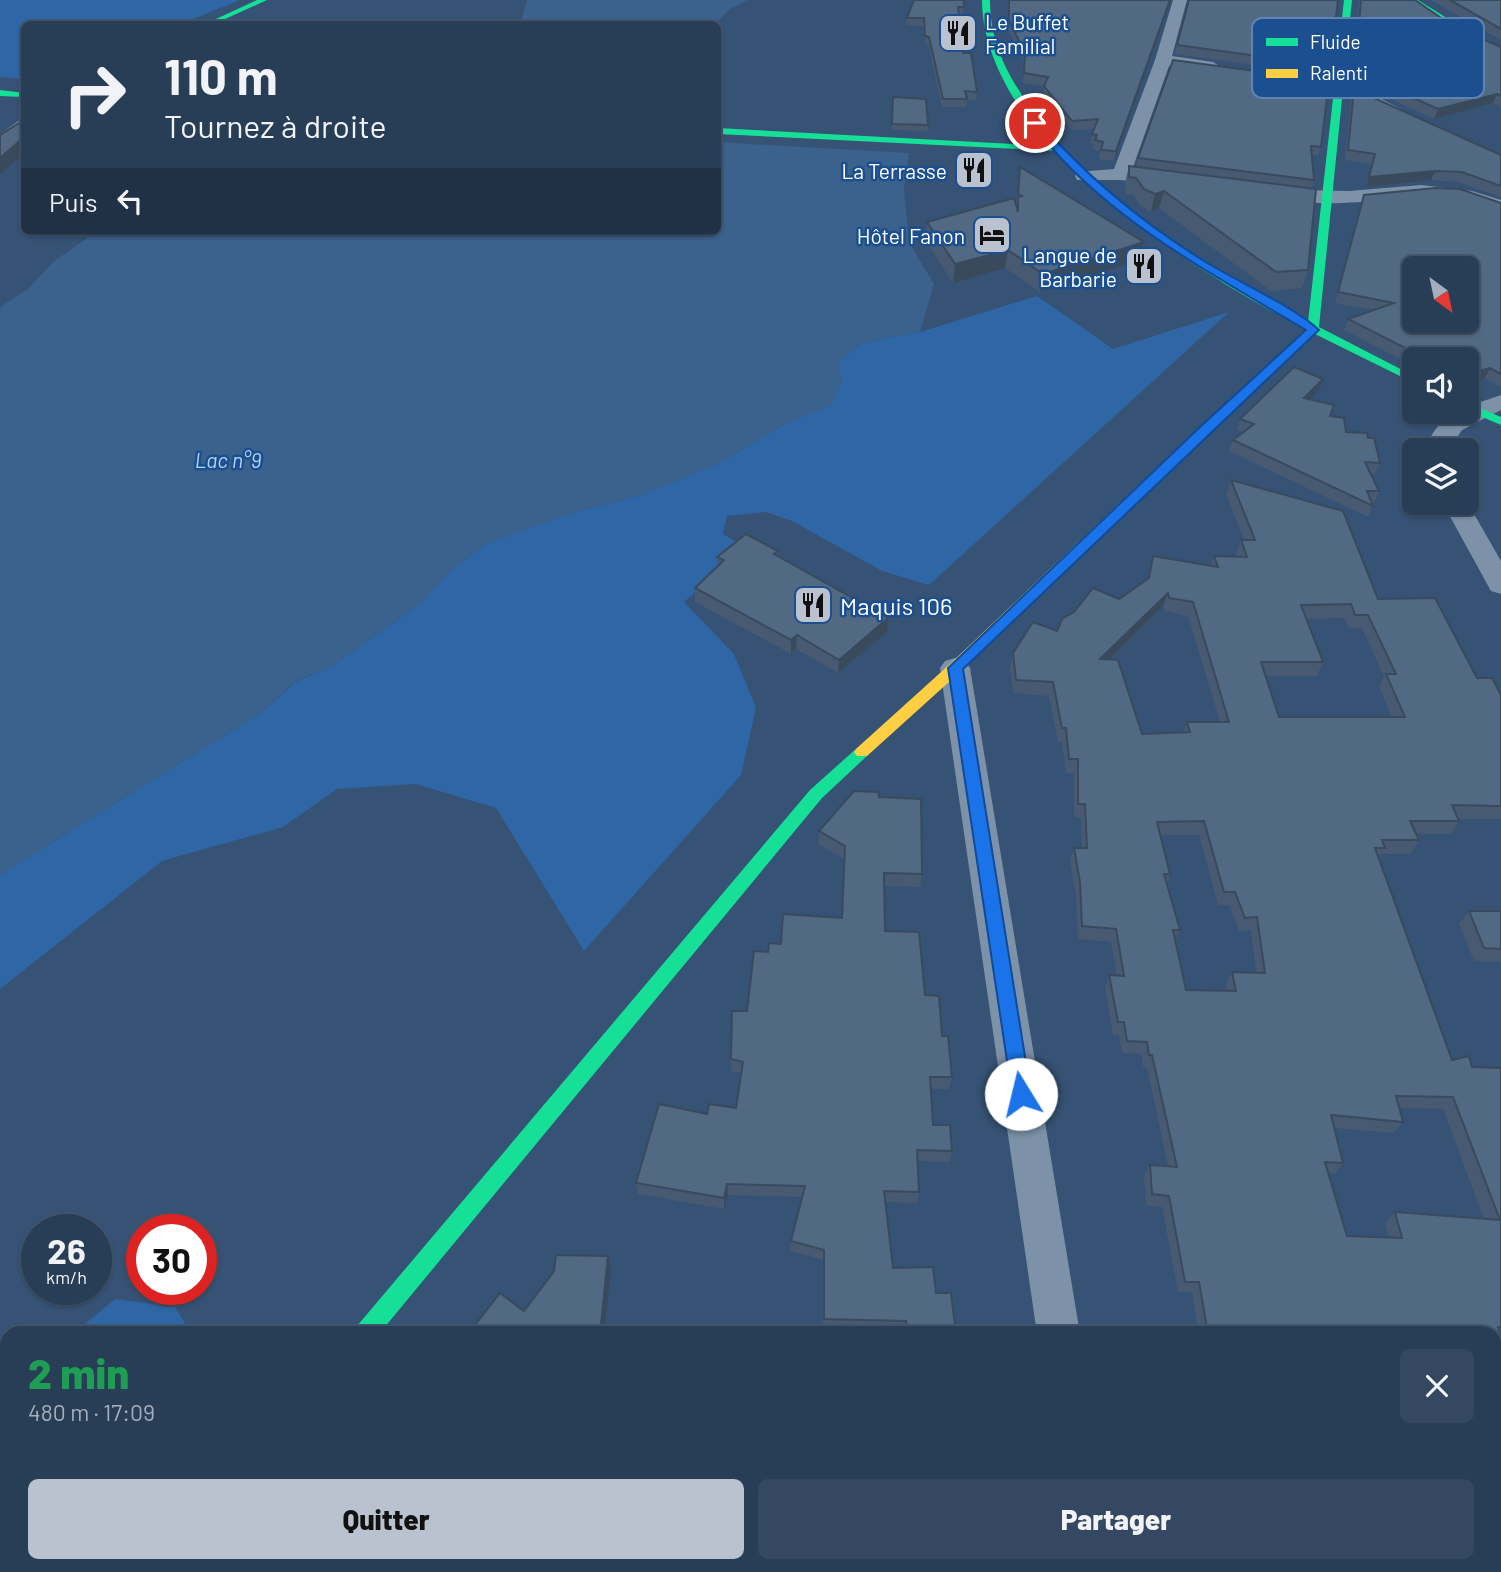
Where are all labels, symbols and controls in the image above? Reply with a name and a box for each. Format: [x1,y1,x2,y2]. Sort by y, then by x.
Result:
place label: Le Buffet Familial [985,9,1069,58]
restaurant icon: Le Buffet Familial [937,12,979,54]
legend [1252,18,1484,98]
text: Fluide [1310,30,1361,53]
text: 110 m [164,46,278,105]
icon: right [49,49,140,140]
text: Ralenti [1310,61,1368,84]
pin [1005,93,1065,153]
icon: arrive [1016,104,1054,142]
text: Tournez à droite [164,106,386,144]
restaurant icon: La Terrasse [953,149,995,191]
place label: La Terrasse [841,158,947,183]
icon: left [111,182,149,220]
text: Puis [49,186,97,217]
hotel icon: Hôtel Fanon [971,214,1013,256]
place label: Hôtel Fanon [857,223,965,248]
place label: Langue de Barbarie [1022,242,1117,291]
restaurant icon: Langue de Barbarie [1123,245,1165,287]
north arrow [1402,256,1479,332]
map controls [1402,256,1479,515]
button: sound [1402,347,1479,424]
button: layers [1402,438,1479,515]
water label: Lac n°9 [195,447,262,472]
restaurant icon: Maquis 106 [792,584,834,626]
place label: Maquis 106 [840,591,952,620]
position arrow [984,1057,1058,1131]
speed limit sign: 30 [126,1214,217,1305]
text: 26 [47,1229,86,1271]
text: km/h [46,1266,87,1288]
text: 2 min [28,1347,129,1397]
button: close [1400,1349,1474,1423]
text: 480 m · 17:09 [28,1398,155,1426]
button: Quitter [28,1479,744,1559]
button: Partager [758,1479,1474,1559]

